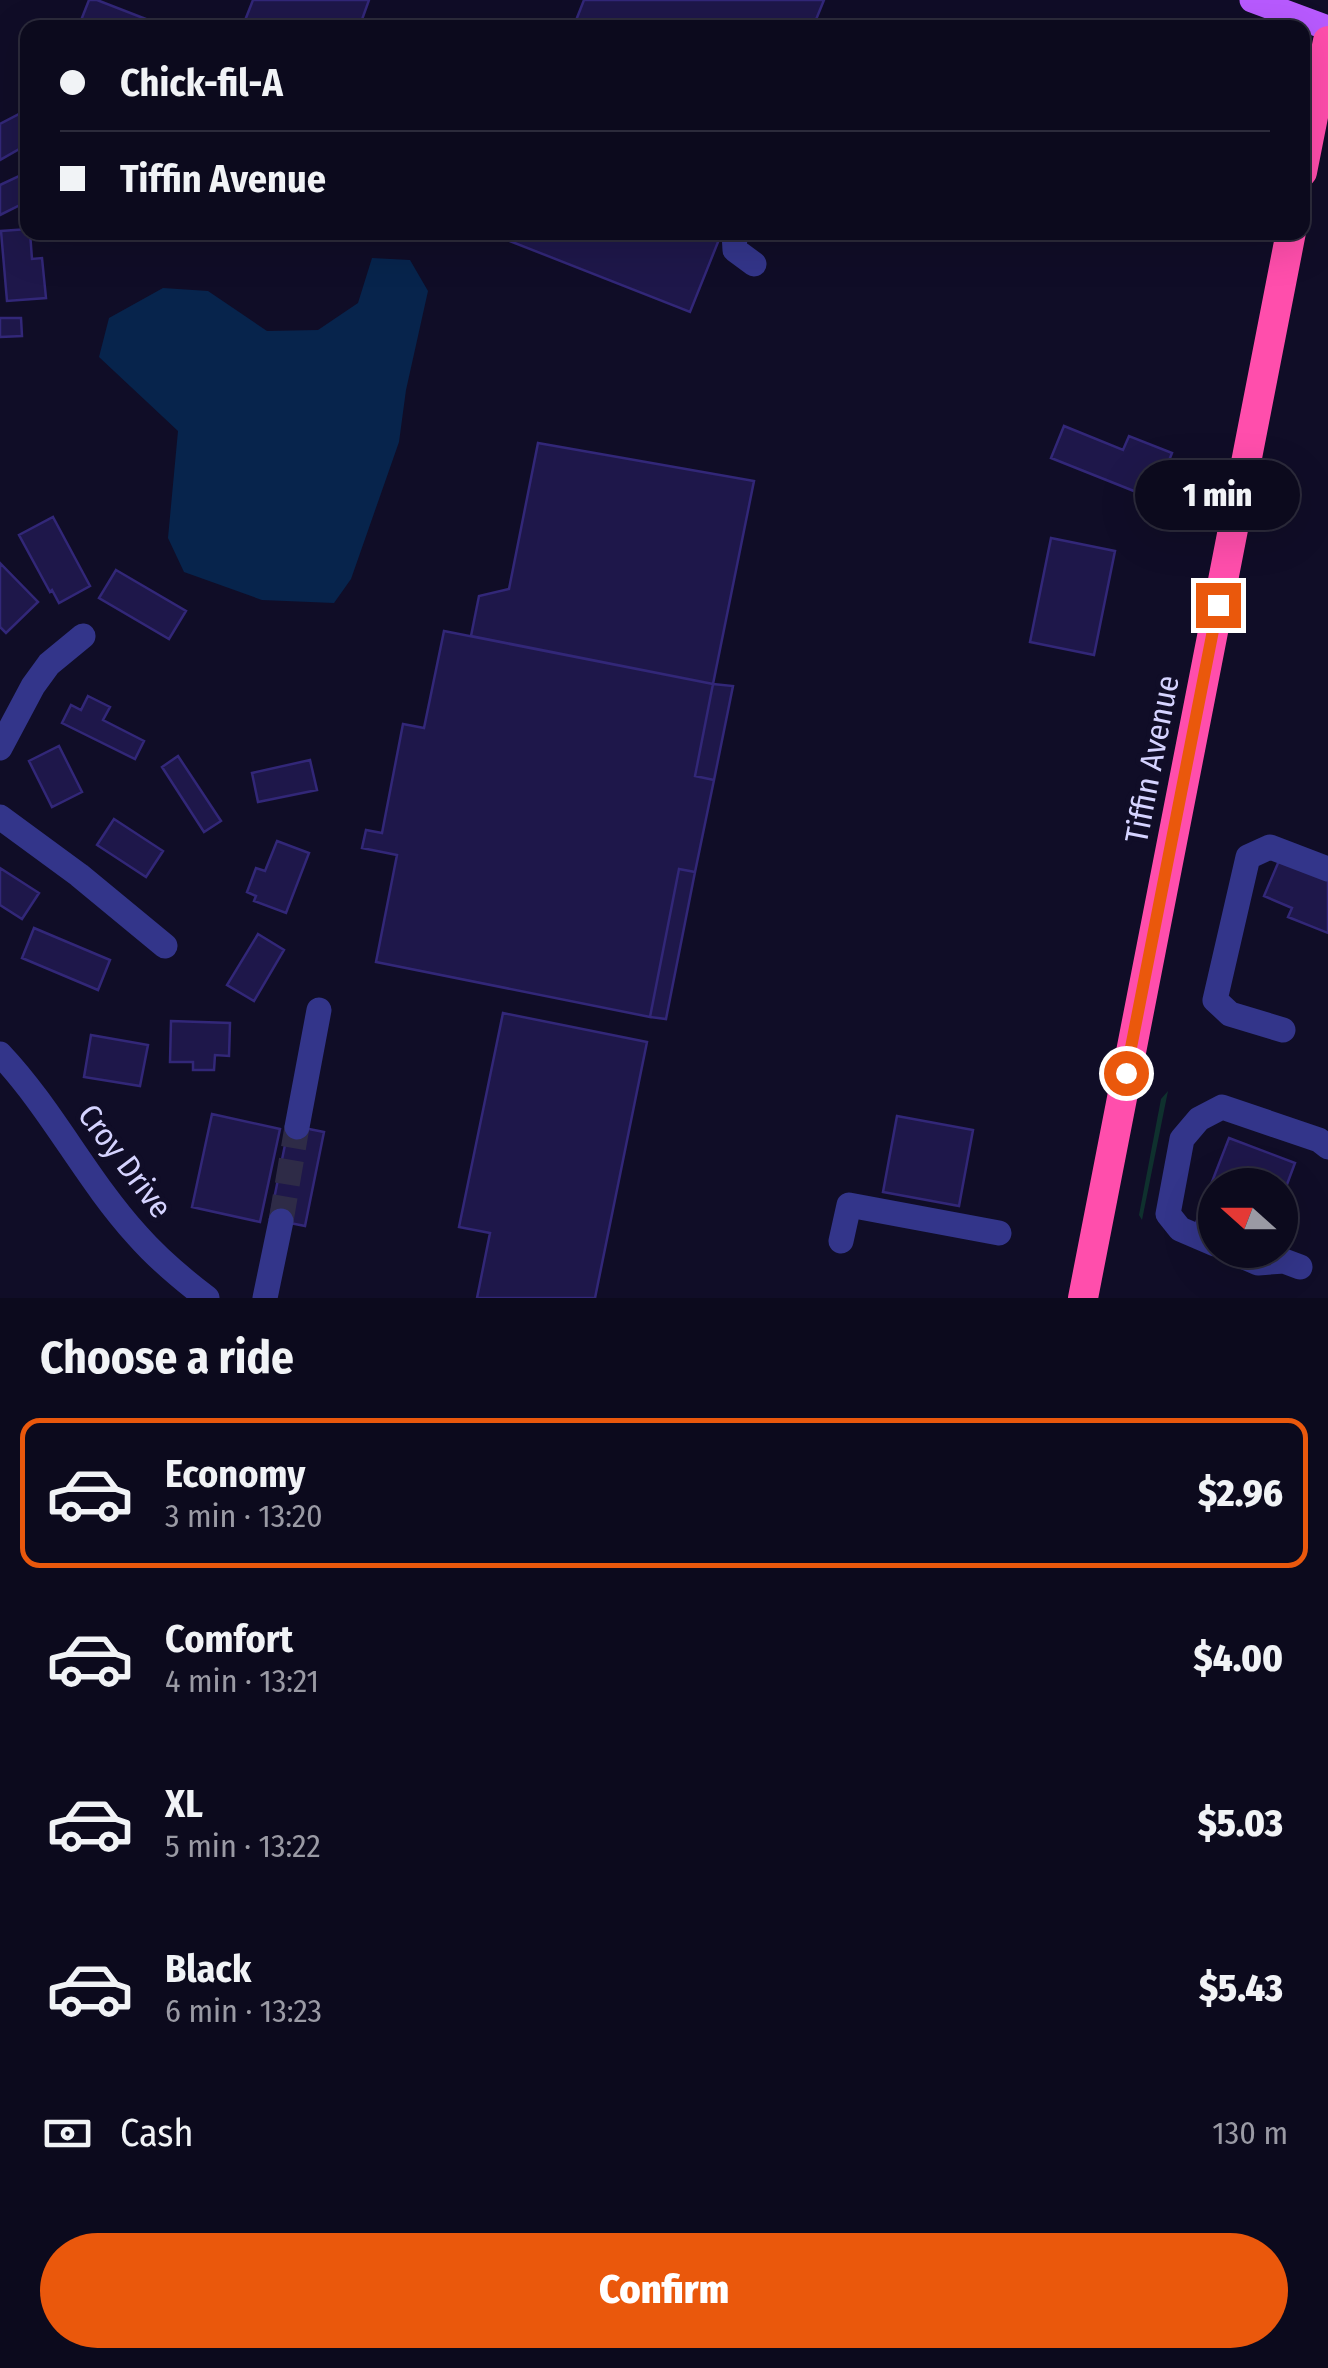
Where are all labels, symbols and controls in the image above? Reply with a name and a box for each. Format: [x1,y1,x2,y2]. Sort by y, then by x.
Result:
text: Chick-fil-A [120,60,283,106]
text: Tiffin Avenue [120,156,326,202]
callout: 1 min [1136,460,1300,530]
text: 1 min [1183,476,1252,514]
route end [1196,583,1241,628]
street label: Tiffin Avenue [1117,672,1187,846]
route start [1104,1051,1149,1096]
street label: Croy Drive [70,1097,180,1225]
north arrow [1198,1168,1298,1268]
map controls [1198,1168,1298,1268]
text: Choose a ride [40,1331,294,1385]
icon: car [45,1448,135,1538]
text: Economy [165,1451,305,1497]
text: $2.96 [1198,1470,1283,1516]
text: 3 min · 13:20 [165,1497,323,1535]
icon: car [45,1613,135,1703]
text: Comfort [165,1616,293,1662]
text: $4.00 [1194,1635,1283,1681]
text: 4 min · 13:21 [165,1662,319,1700]
icon: car [45,1778,135,1868]
text: XL [165,1781,203,1827]
text: $5.03 [1198,1800,1283,1846]
text: 5 min · 13:22 [165,1827,321,1865]
icon: car [45,1943,135,2033]
text: Black [165,1946,251,1992]
text: $5.43 [1199,1965,1283,2011]
text: 6 min · 13:23 [165,1992,322,2030]
icon: cash [40,2106,95,2161]
text: Cash [120,2110,194,2156]
text: 130 m [1212,2114,1288,2152]
button: Confirm [40,2233,1288,2348]

